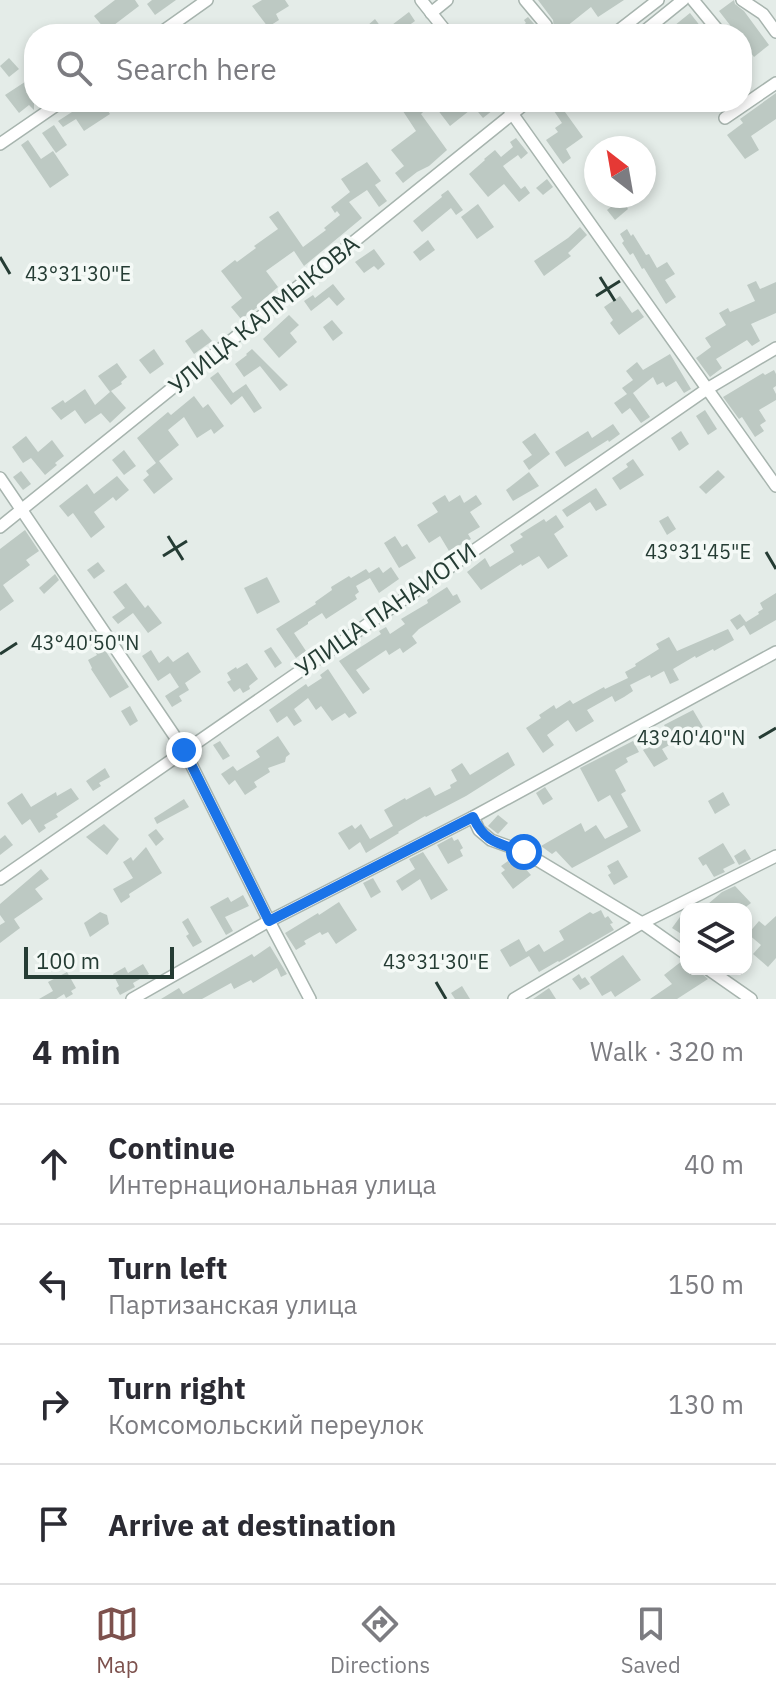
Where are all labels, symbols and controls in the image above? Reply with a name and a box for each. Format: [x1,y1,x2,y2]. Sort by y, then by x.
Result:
search box [24,24,752,112]
icon: search [52,46,96,90]
text: Search here [116,49,277,88]
north arrow [584,136,656,208]
street label: УЛИЦА КАЛМЫКОВА [161,227,365,401]
text: 43°31'30"E [25,260,131,287]
street label: УЛИЦА ПАНАИОТИ [289,535,482,684]
text: 43°31'45"E [645,538,751,565]
text: 43°40'50"N [31,629,139,656]
text: 43°40'40"N [637,724,745,751]
route end [166,732,202,768]
route start [506,834,542,870]
map controls [680,903,752,975]
button: layers [680,903,752,975]
scale bar [24,943,174,979]
text: 100 m [36,946,100,975]
text: 43°31'30"E [383,948,489,975]
text: 4 min [32,1029,121,1073]
text: Walk · 320 m [590,1034,744,1068]
text: Continue [108,1128,235,1167]
icon: ahead [32,1142,76,1186]
text: 40 m [684,1147,744,1181]
text: Интернациональная улица [108,1167,436,1201]
text: Turn left [108,1248,227,1287]
icon: left [32,1262,76,1306]
text: 150 m [668,1267,744,1301]
text: Партизанская улица [108,1287,357,1321]
text: Turn right [108,1368,246,1407]
icon: right [32,1382,76,1426]
text: 130 m [668,1387,744,1421]
text: Комсомольский переулок [108,1407,424,1441]
icon: arrive [32,1502,76,1546]
text: Arrive at destination [108,1505,396,1544]
tab: Map [95,1602,139,1679]
tab: Directions [330,1602,430,1679]
tab: Saved [621,1602,681,1679]

